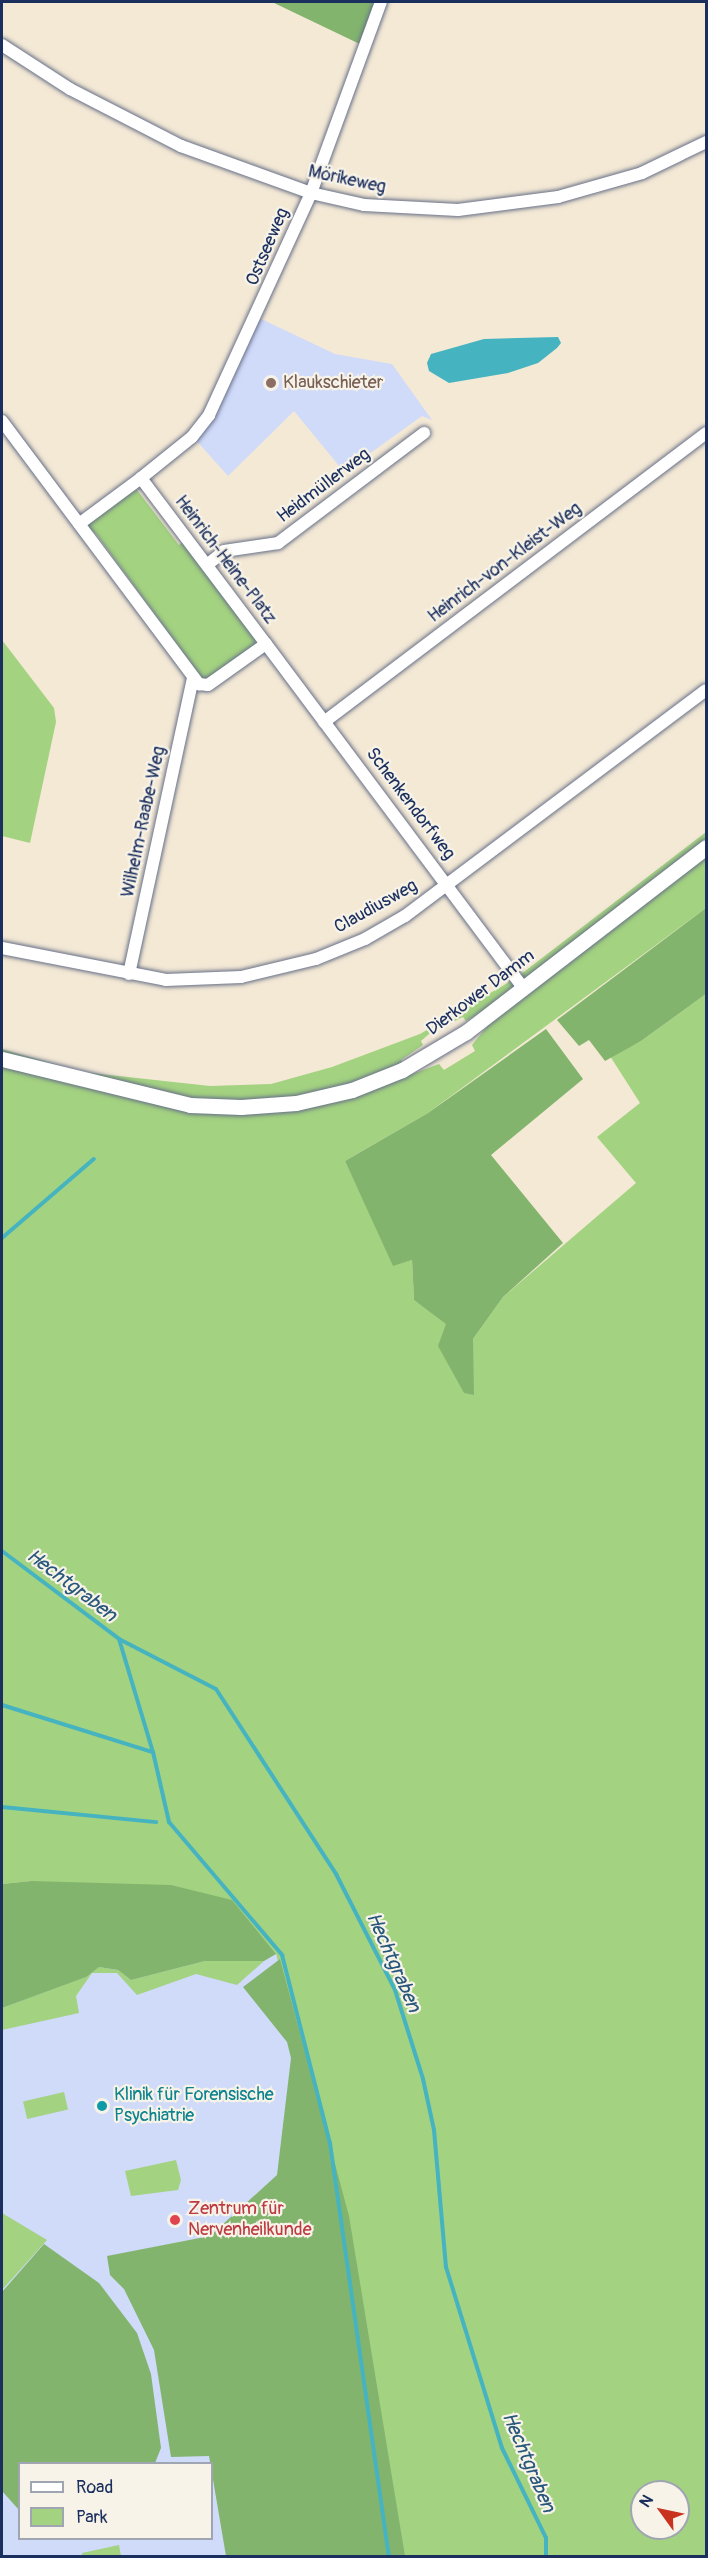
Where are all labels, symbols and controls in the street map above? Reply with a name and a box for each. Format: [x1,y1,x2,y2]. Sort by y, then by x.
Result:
street label: Mörikeweg [306,161,388,199]
street label: Ostseeweg [242,205,294,289]
place label: Klaukschieter [283,372,383,394]
marker: Klaukschieter [264,376,278,390]
street label: Heidmüllerweg [273,444,375,528]
street label: Heinrich-Heine-Platz [170,491,280,629]
street label: Heinrich-von-Kleist-Weg [424,498,586,628]
street label: Wilhelm-Raabe-Weg [117,744,171,900]
street label: Schenkendorfweg [361,744,459,864]
street label: Claudiusweg [331,875,421,939]
street label: Dierkower Damm [423,945,539,1041]
water label: Hechtgraben [22,1543,122,1627]
water label: Hechtgraben [361,1909,427,2015]
place label: Klinik für Forensische Psychiatrie [114,2085,274,2128]
marker: Klinik für Forensische Psychiatrie [95,2099,109,2113]
place label: Zentrum für Nervenheilkunde [188,2199,312,2242]
marker: Zentrum für Nervenheilkunde [166,2211,184,2229]
water label: Hechtgraben [497,2408,561,2516]
legend [18,2462,213,2540]
text: Road [76,2476,113,2499]
north arrow [630,2480,690,2540]
text: N [635,2491,658,2511]
text: Park [76,2506,108,2529]

